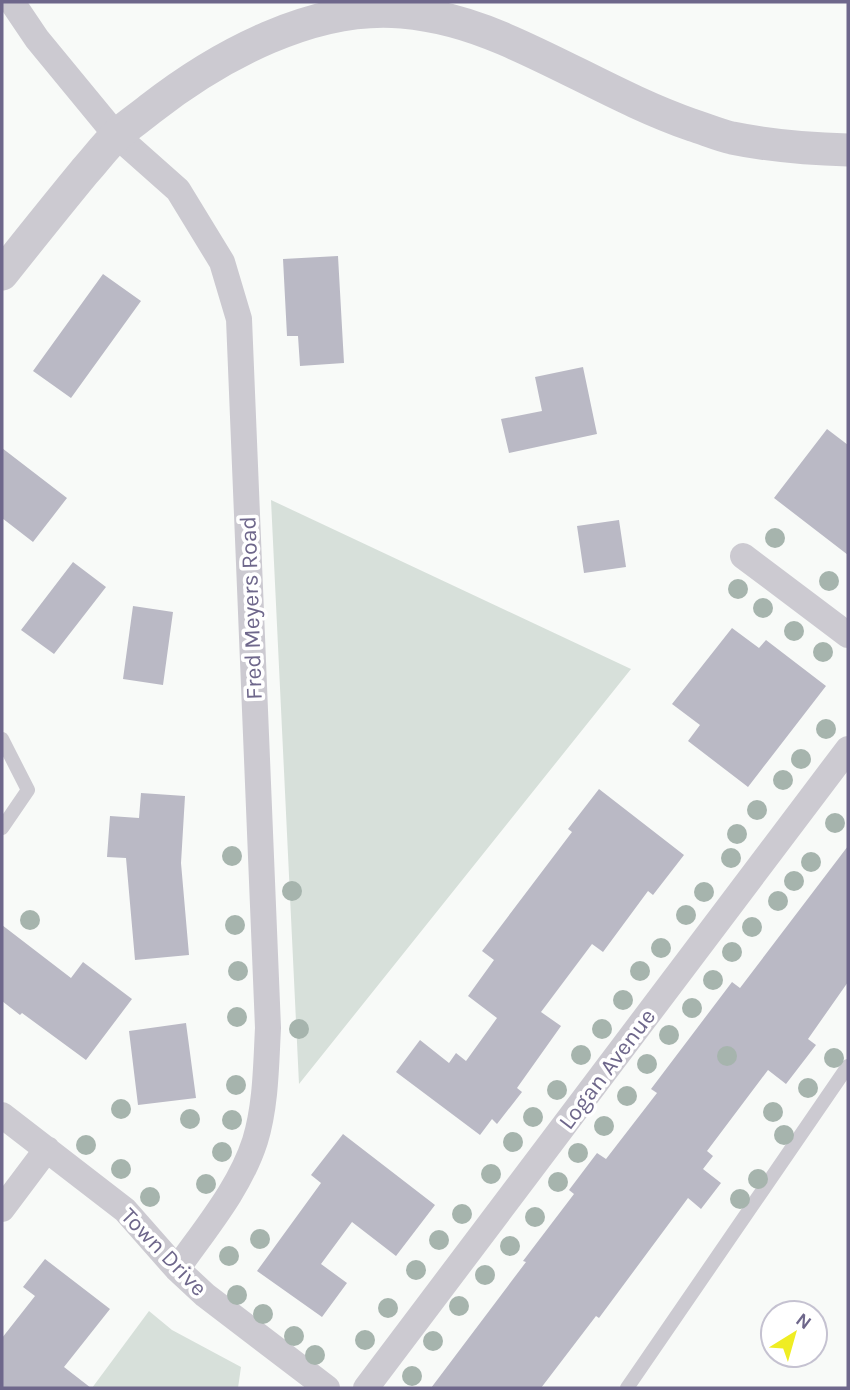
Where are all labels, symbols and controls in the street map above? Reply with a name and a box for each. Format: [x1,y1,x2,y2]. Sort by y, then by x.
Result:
street label: Fred Meyers Road [234,516,268,700]
street label: Logan Avenue [553,1003,661,1135]
street label: Town Drive [115,1202,213,1302]
north arrow [759,1299,829,1369]
text: N [792,1308,816,1334]

